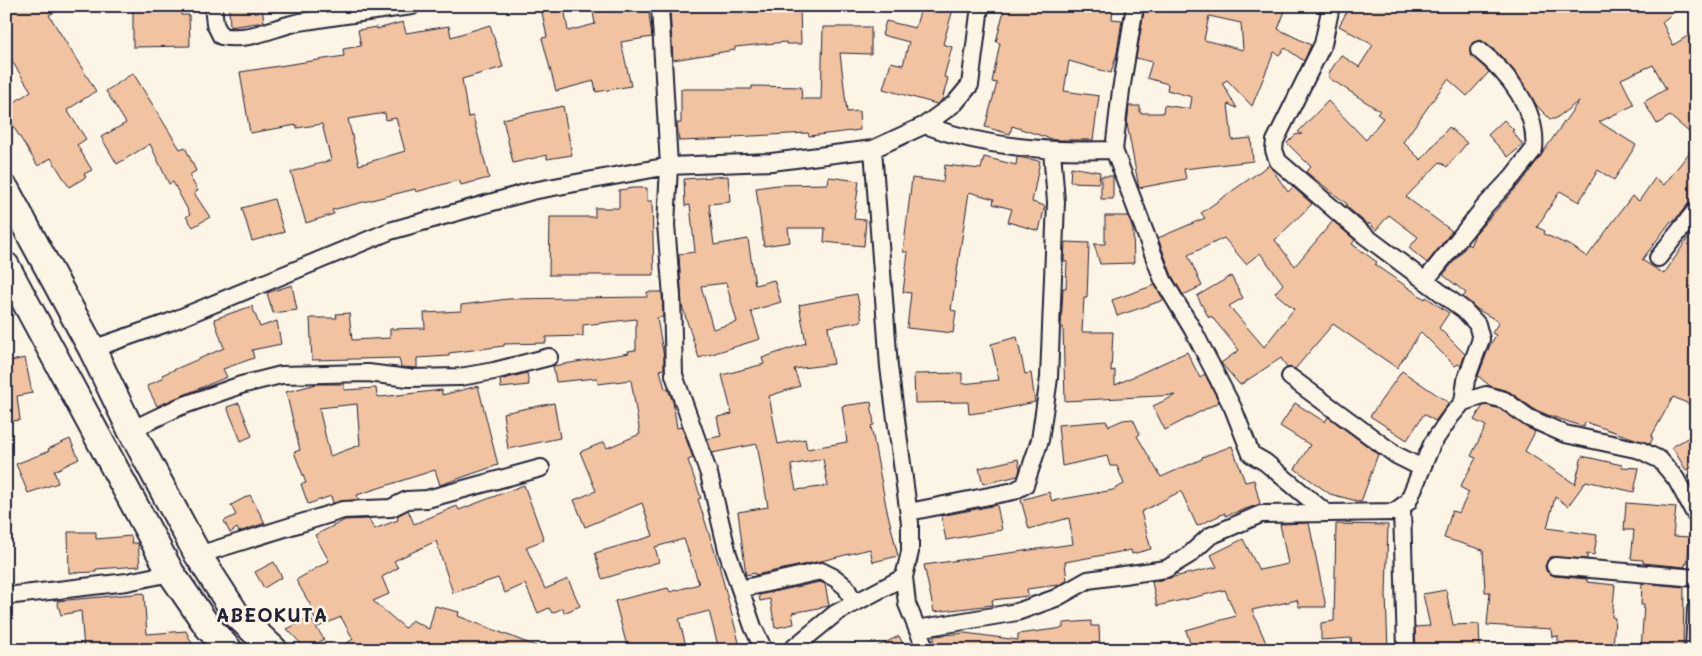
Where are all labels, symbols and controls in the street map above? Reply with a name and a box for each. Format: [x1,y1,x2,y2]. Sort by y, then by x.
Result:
district label: ABEOKUTA [216,602,328,627]

